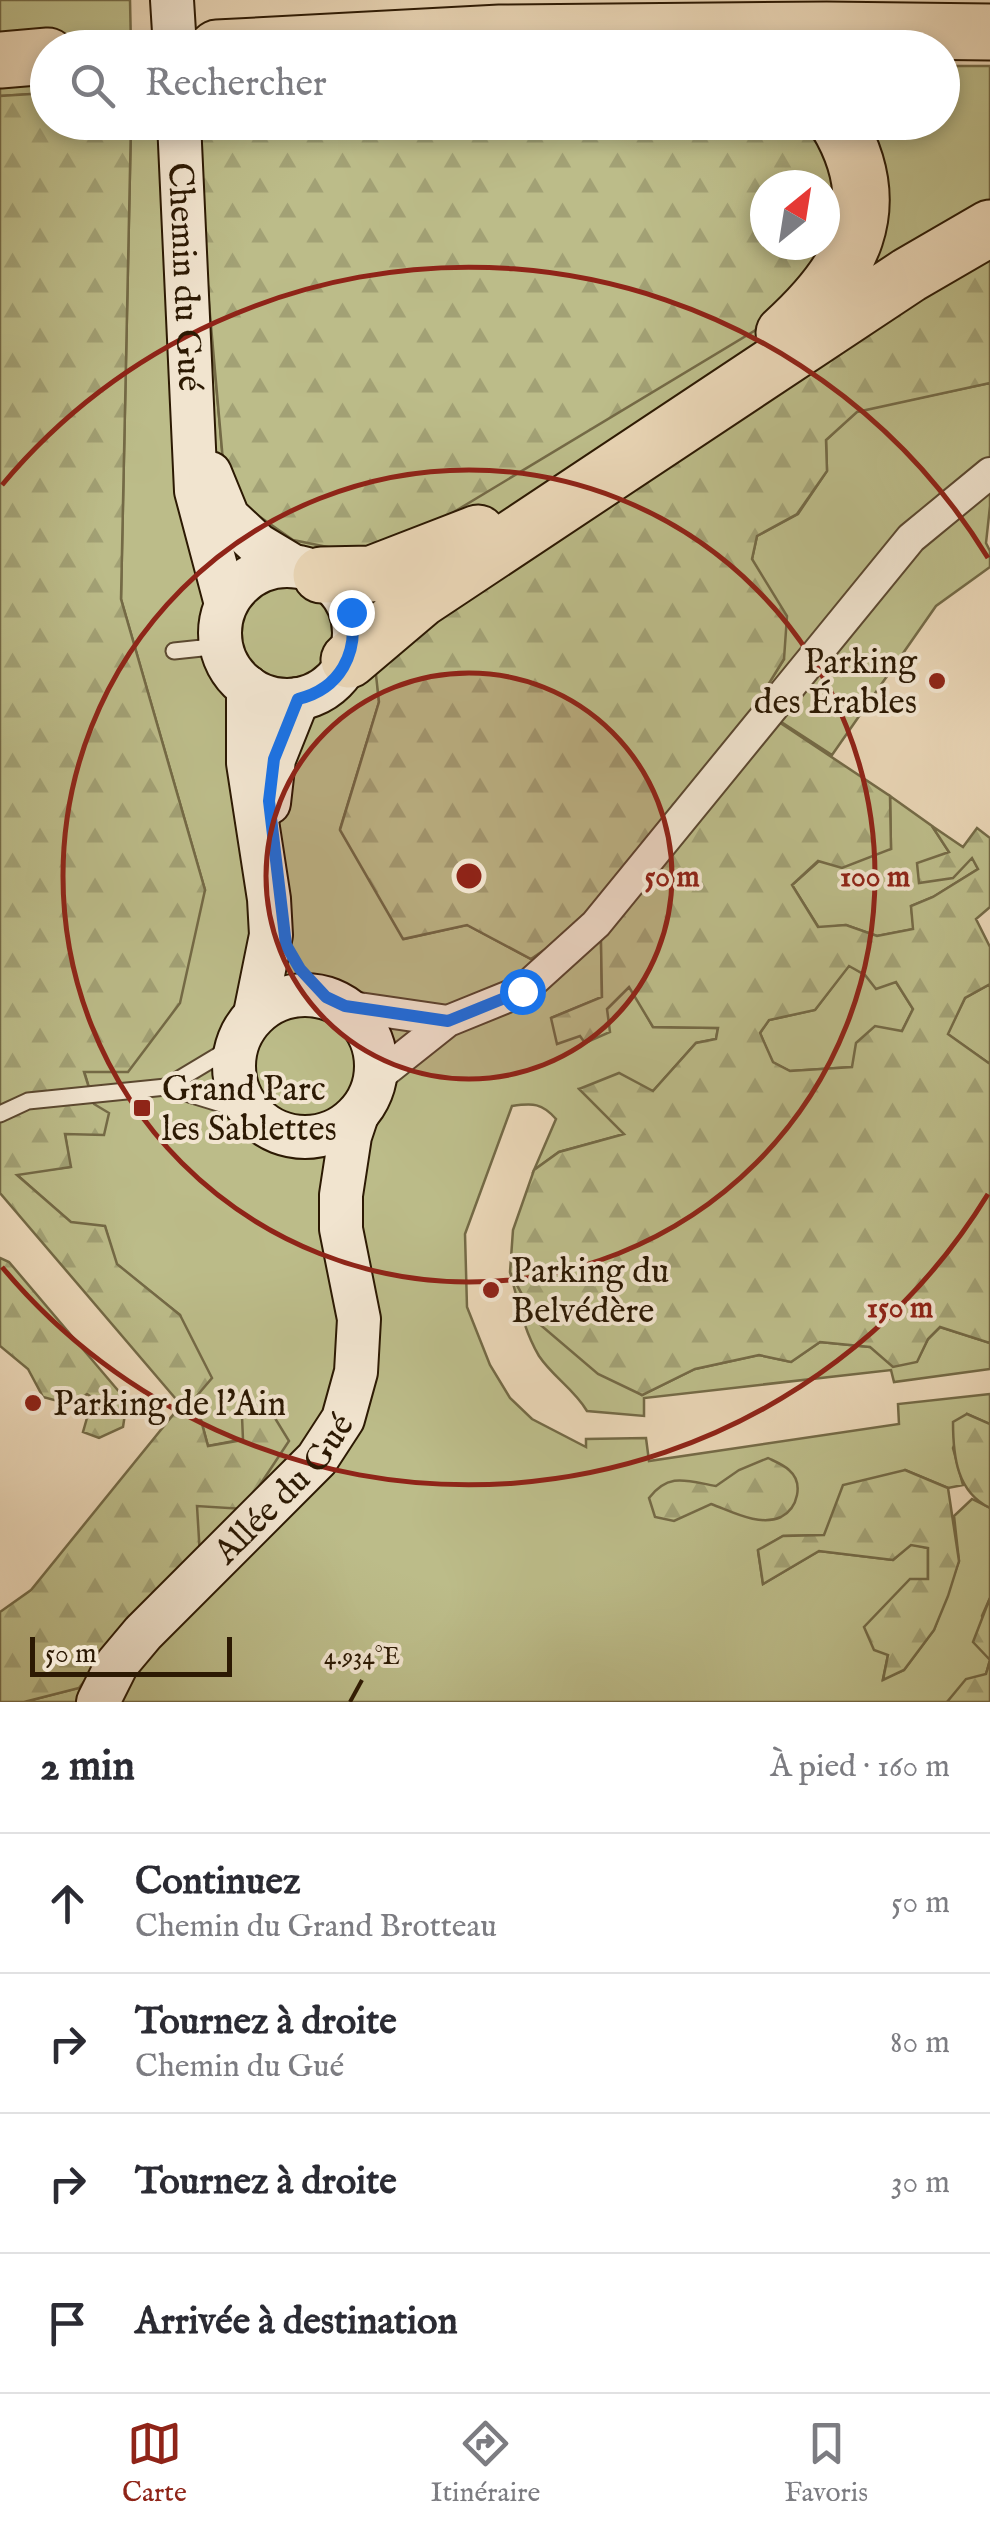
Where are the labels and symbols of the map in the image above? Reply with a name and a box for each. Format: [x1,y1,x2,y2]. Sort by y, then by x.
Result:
street label: Chemin du Gué [156,162,211,392]
north arrow [750,170,840,260]
route end [329,590,375,636]
place label: Parking des Érables [754,641,918,726]
marker: Parking des Érables [926,670,948,692]
centre of rings [451,858,487,894]
text: 50 m [644,859,700,897]
text: 100 m [840,859,910,897]
route start [500,969,546,1015]
place label: Grand Parc les Sablettes [162,1068,337,1153]
marker: Grand Parc les Sablettes [131,1097,153,1119]
place label: Parking du Belvédère [511,1250,669,1335]
marker: Parking du Belvédère [480,1279,502,1301]
text: 150 m [867,1290,933,1328]
place label: Parking de l'Ain [53,1383,286,1428]
marker: Parking de l'Ain [22,1392,44,1414]
street label: Allée du Gué [204,1406,365,1575]
scale bar [30,1632,232,1676]
text: 4.934°E [324,1641,400,1673]

